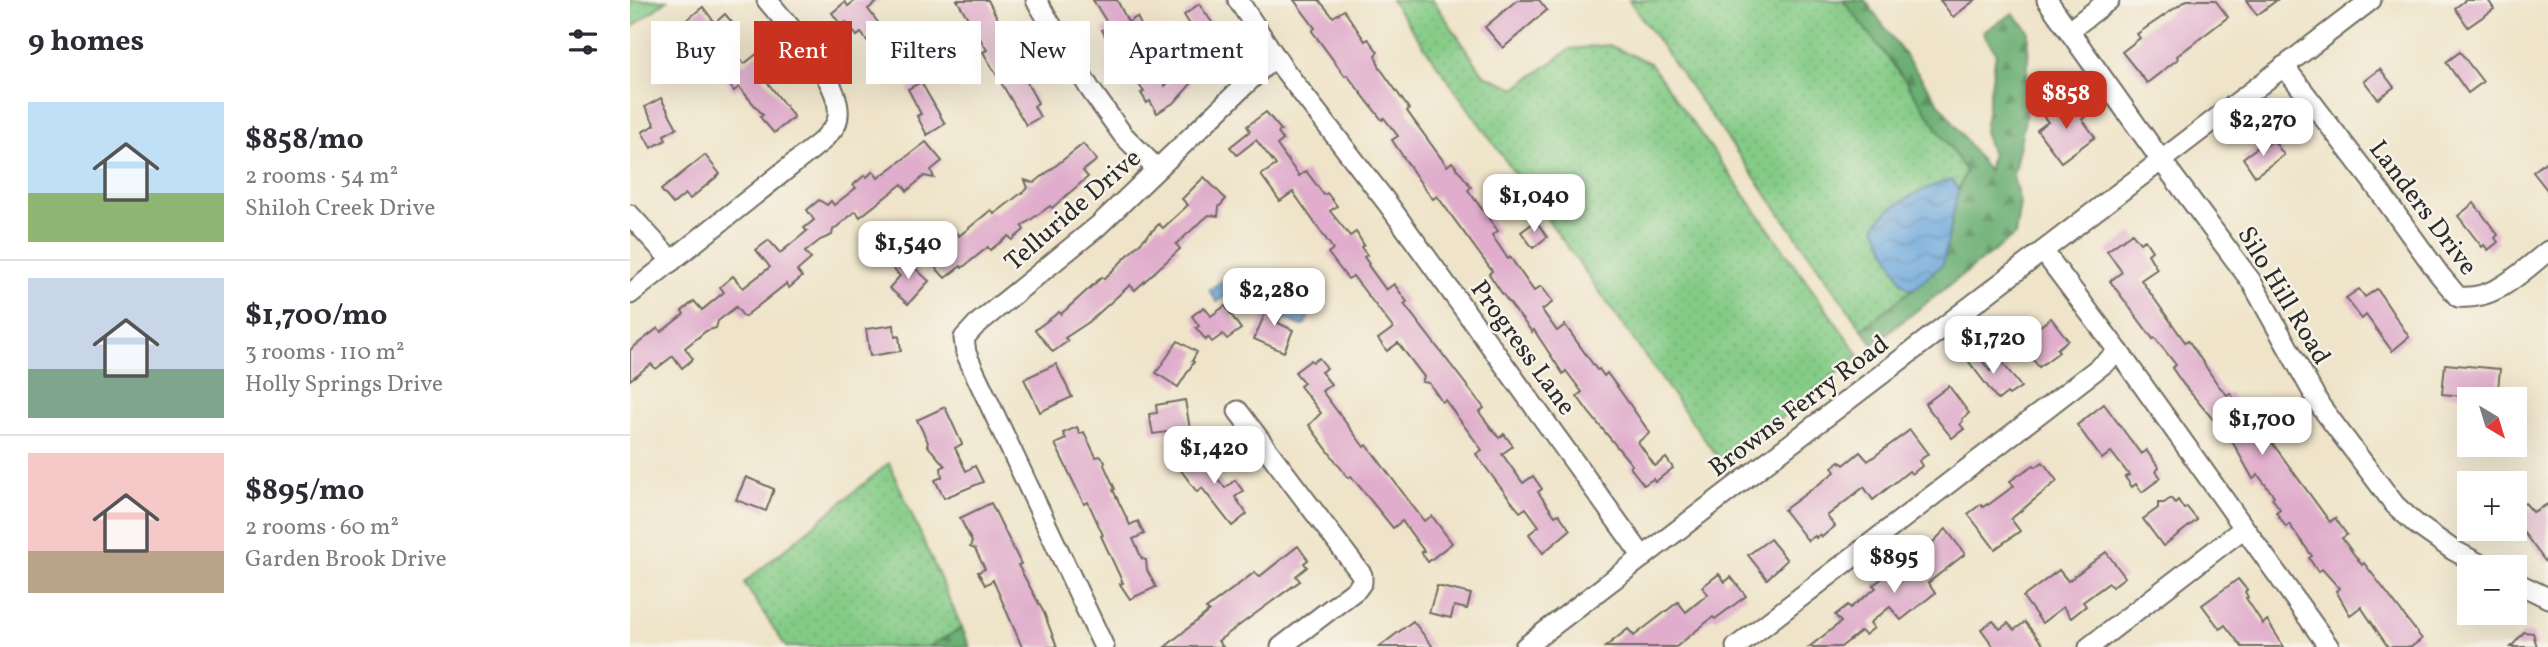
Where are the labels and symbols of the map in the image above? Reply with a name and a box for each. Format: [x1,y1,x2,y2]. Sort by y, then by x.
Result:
pin: $858 [2025,72,2107,131]
pin: $2,270 [2206,99,2320,158]
street label: Landers Drive [2360,133,2485,283]
street label: Telluride Drive [997,141,1149,280]
pin: $1,040 [1477,174,1591,234]
street label: Silo Hill Road [2228,220,2339,372]
pin: $1,540 [851,222,965,281]
pin: $2,280 [1217,268,1331,328]
street label: Progress Lane [1461,273,1584,423]
pin: $1,720 [1936,316,2050,376]
street label: Browns Ferry Road [1702,327,1897,486]
north arrow [2457,387,2527,457]
pin: $1,700 [2205,398,2319,457]
pin: $1,420 [1157,426,1271,486]
pin: $895 [1853,536,1935,595]

